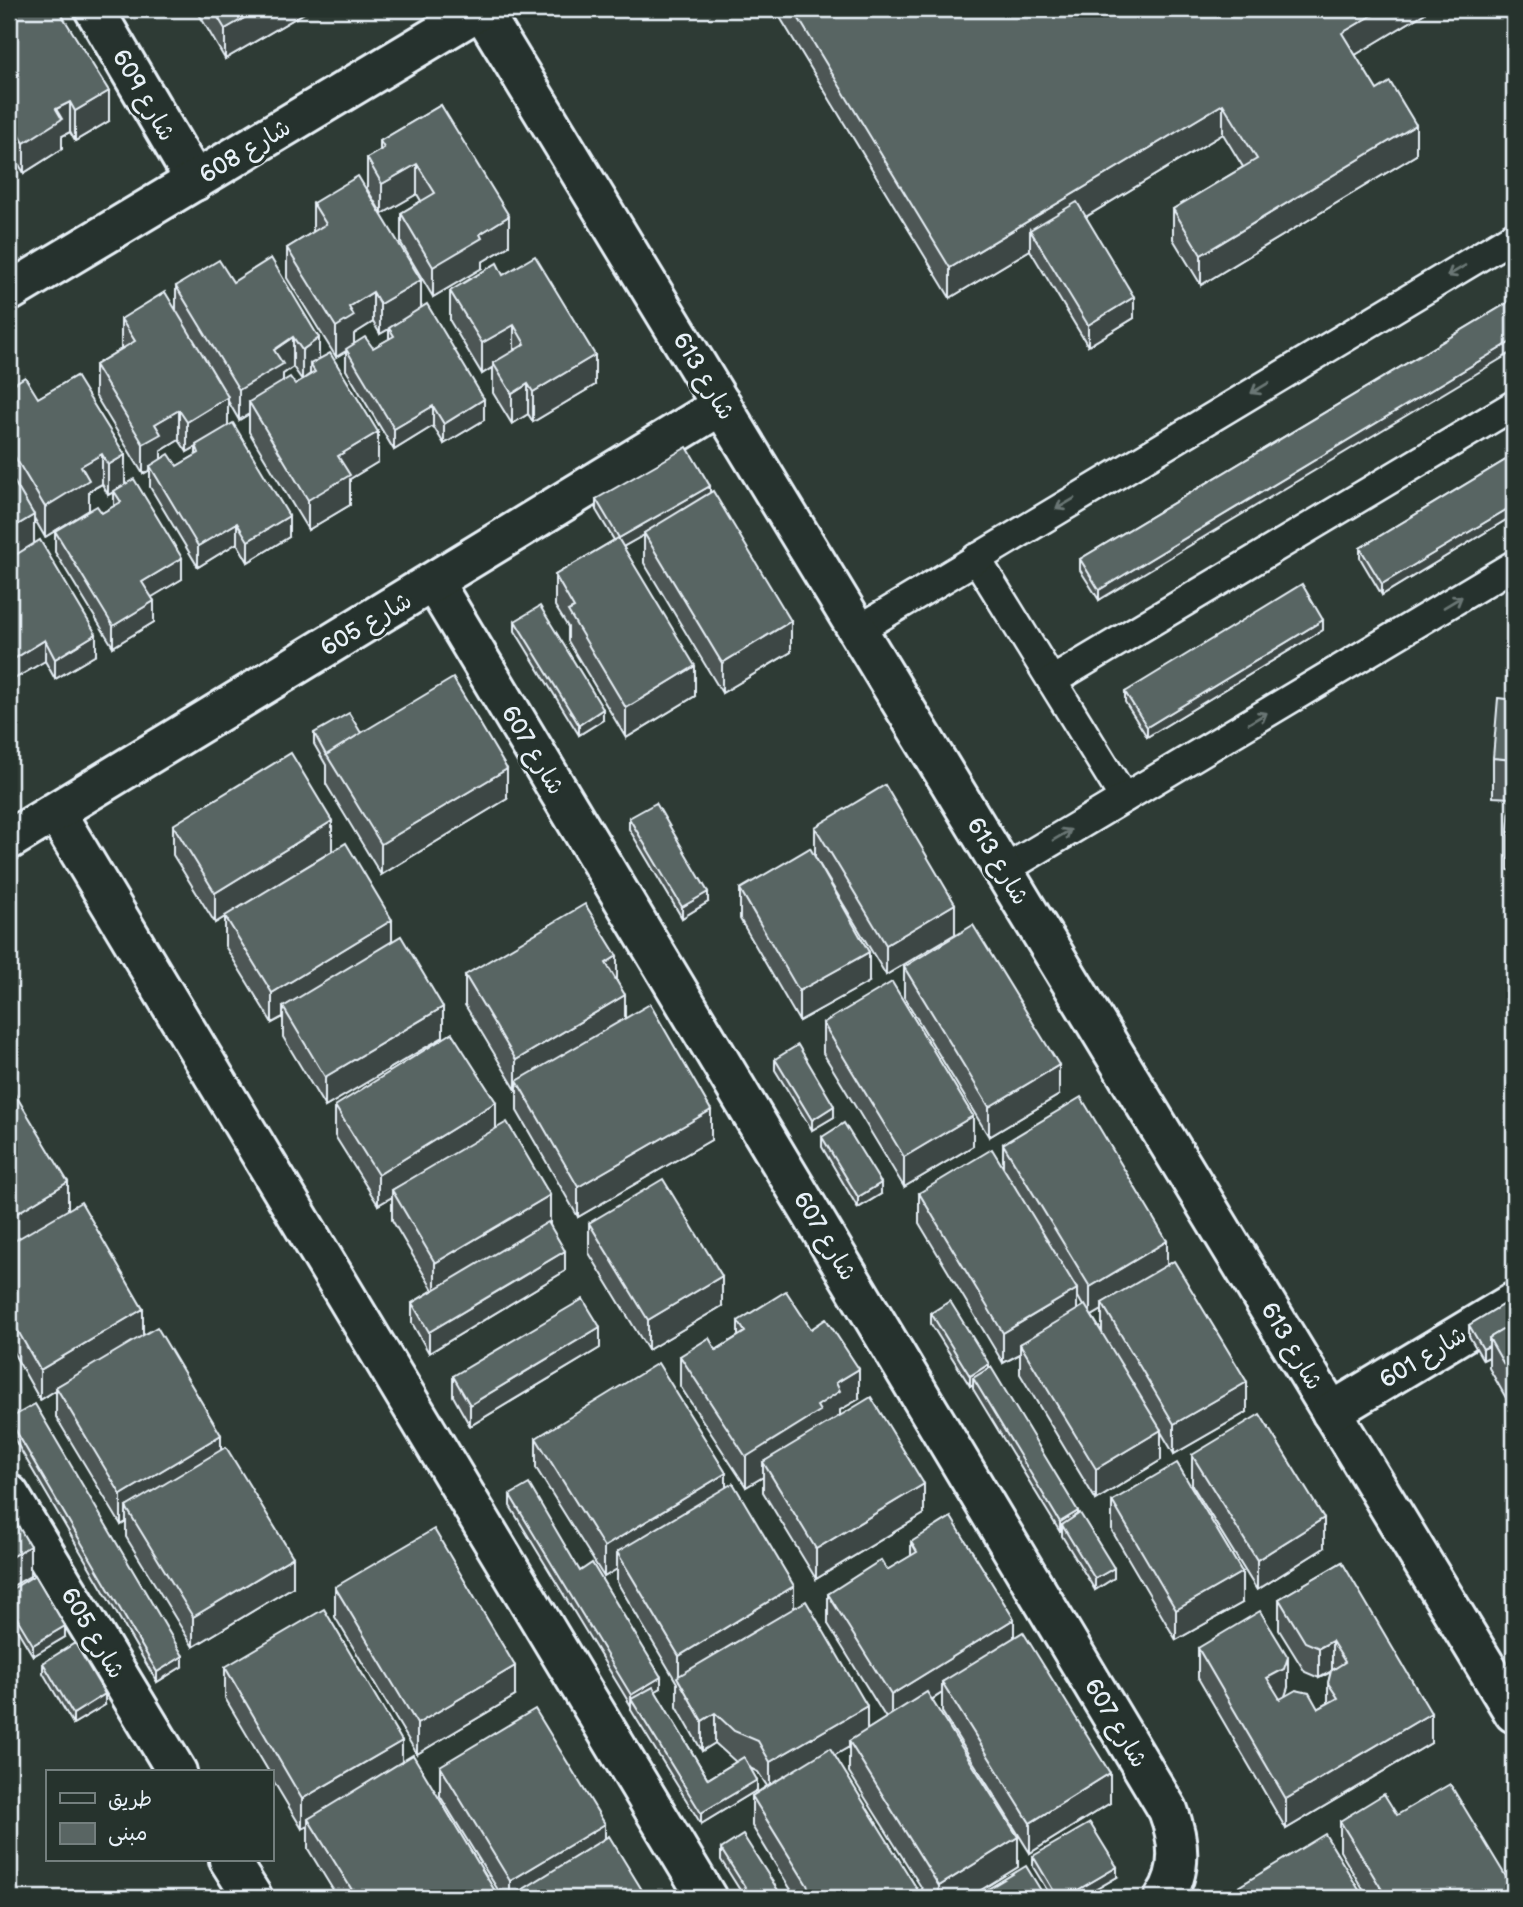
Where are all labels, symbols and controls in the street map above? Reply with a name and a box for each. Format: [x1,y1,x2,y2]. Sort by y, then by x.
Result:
street label: شارع 609 [104,44,181,147]
street label: شارع 608 [194,113,297,192]
one-way arrow [1446,264,1466,278]
street label: شارع 613 [664,327,741,426]
one-way arrow [1251,381,1271,395]
one-way arrow [1056,498,1076,512]
street label: شارع 605 [316,586,418,665]
one-way arrow [1442,594,1462,608]
street label: شارع 607 [493,700,570,801]
one-way arrow [1247,711,1267,725]
street label: شارع 613 [958,812,1035,911]
one-way arrow [1052,828,1072,842]
street label: شارع 607 [785,1186,862,1287]
street label: شارع 613 [1252,1297,1329,1396]
street label: شارع 601 [1374,1320,1473,1396]
street label: شارع 605 [52,1583,131,1685]
street label: شارع 607 [1076,1673,1153,1774]
legend [46,1770,273,1862]
text: طريق [108,1787,152,1812]
text: مبنى [108,1821,147,1847]

